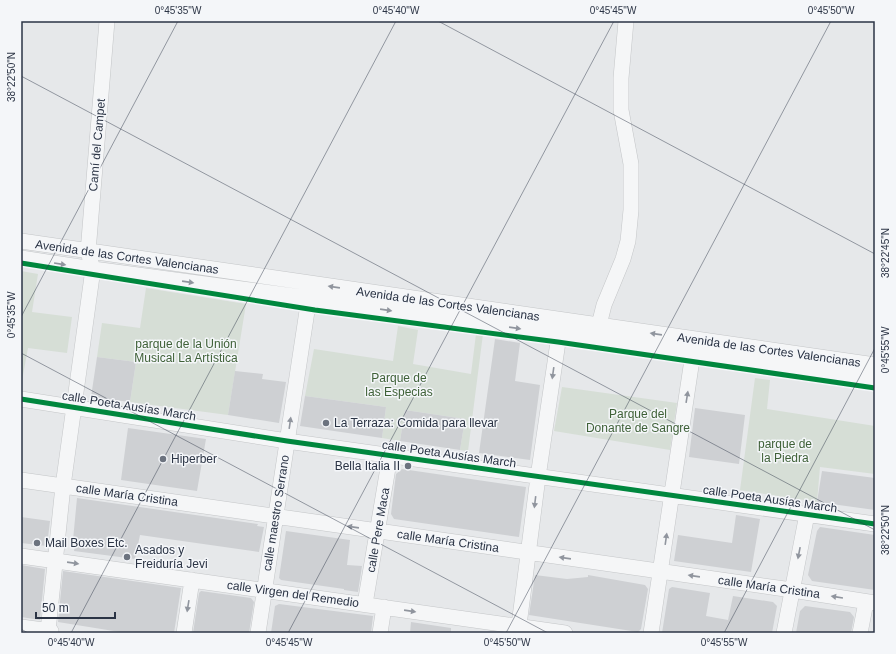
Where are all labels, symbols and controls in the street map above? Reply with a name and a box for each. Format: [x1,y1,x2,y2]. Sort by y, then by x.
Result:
text: 0°45'35"W [155,5,202,16]
text: 0°45'40"W [373,5,420,16]
text: 0°45'45"W [590,5,637,16]
text: 0°45'50"W [808,5,855,16]
text: 38°22'50"N [6,52,17,102]
street label: Camí del Campet [86,97,108,192]
text: 38°22'45"N [880,228,891,278]
street label: Avenida de las Cortes Valencianas [34,237,220,277]
one-way arrow [53,261,66,267]
one-way arrow [182,279,194,285]
one-way arrow [328,284,340,290]
street label: Avenida de las Cortes Valencianas [355,284,541,324]
text: 0°45'35"W [6,291,17,338]
one-way arrow [380,307,392,313]
one-way arrow [509,325,521,331]
text: 0°45'55"W [880,326,891,373]
street label: Avenida de las Cortes Valencianas [676,330,862,370]
one-way arrow [650,331,662,337]
park label: parque de la Unión Musical La Artística [134,337,238,365]
one-way arrow [550,367,556,379]
park label: Parque de las Especias [365,371,433,399]
street label: calle Poeta Ausías March [61,388,197,424]
one-way arrow [684,391,690,403]
park label: Parque del Donante de Sangre [586,407,690,435]
one-way arrow [287,416,293,429]
place label: La Terraza: Comida para llevar [334,416,498,430]
marker: La Terraza: Comida para llevar [321,418,331,428]
park label: parque de la Piedra [758,437,812,465]
street label: calle Poeta Ausías March [381,438,517,470]
place label: Hiperber [171,452,217,466]
marker: Hiperber [158,454,168,464]
street label: calle maestro Serrano [260,454,292,572]
place label: Bella Italia II [335,459,400,473]
marker: Bella Italia II [403,461,413,471]
street label: calle María Cristina [75,481,179,509]
street label: calle Poeta Ausías March [702,483,838,515]
street label: calle Pere Maca [364,486,392,574]
one-way arrow [532,496,538,508]
text: 38°22'50"N [880,505,891,555]
one-way arrow [347,524,360,530]
street label: calle María Cristina [396,527,500,555]
one-way arrow [663,533,669,545]
place label: Mail Boxes Etc. [45,536,128,550]
marker: Mail Boxes Etc. [32,538,42,548]
place label: Asados y Freiduría Jevi [135,543,208,571]
one-way arrow [796,546,802,559]
marker: Asados y Freiduría Jevi [122,552,132,562]
one-way arrow [559,555,571,561]
one-way arrow [67,560,80,566]
one-way arrow [688,573,700,579]
street label: calle María Cristina [717,573,821,601]
street label: calle Virgen del Remedio [226,578,360,610]
scale bar [36,594,115,620]
one-way arrow [830,594,843,600]
one-way arrow [185,600,191,613]
text: 50 m [42,601,69,615]
one-way arrow [404,608,416,614]
text: 0°45'40"W [48,637,95,648]
text: 0°45'45"W [266,637,313,648]
text: 0°45'50"W [484,637,531,648]
text: 0°45'55"W [701,637,748,648]

